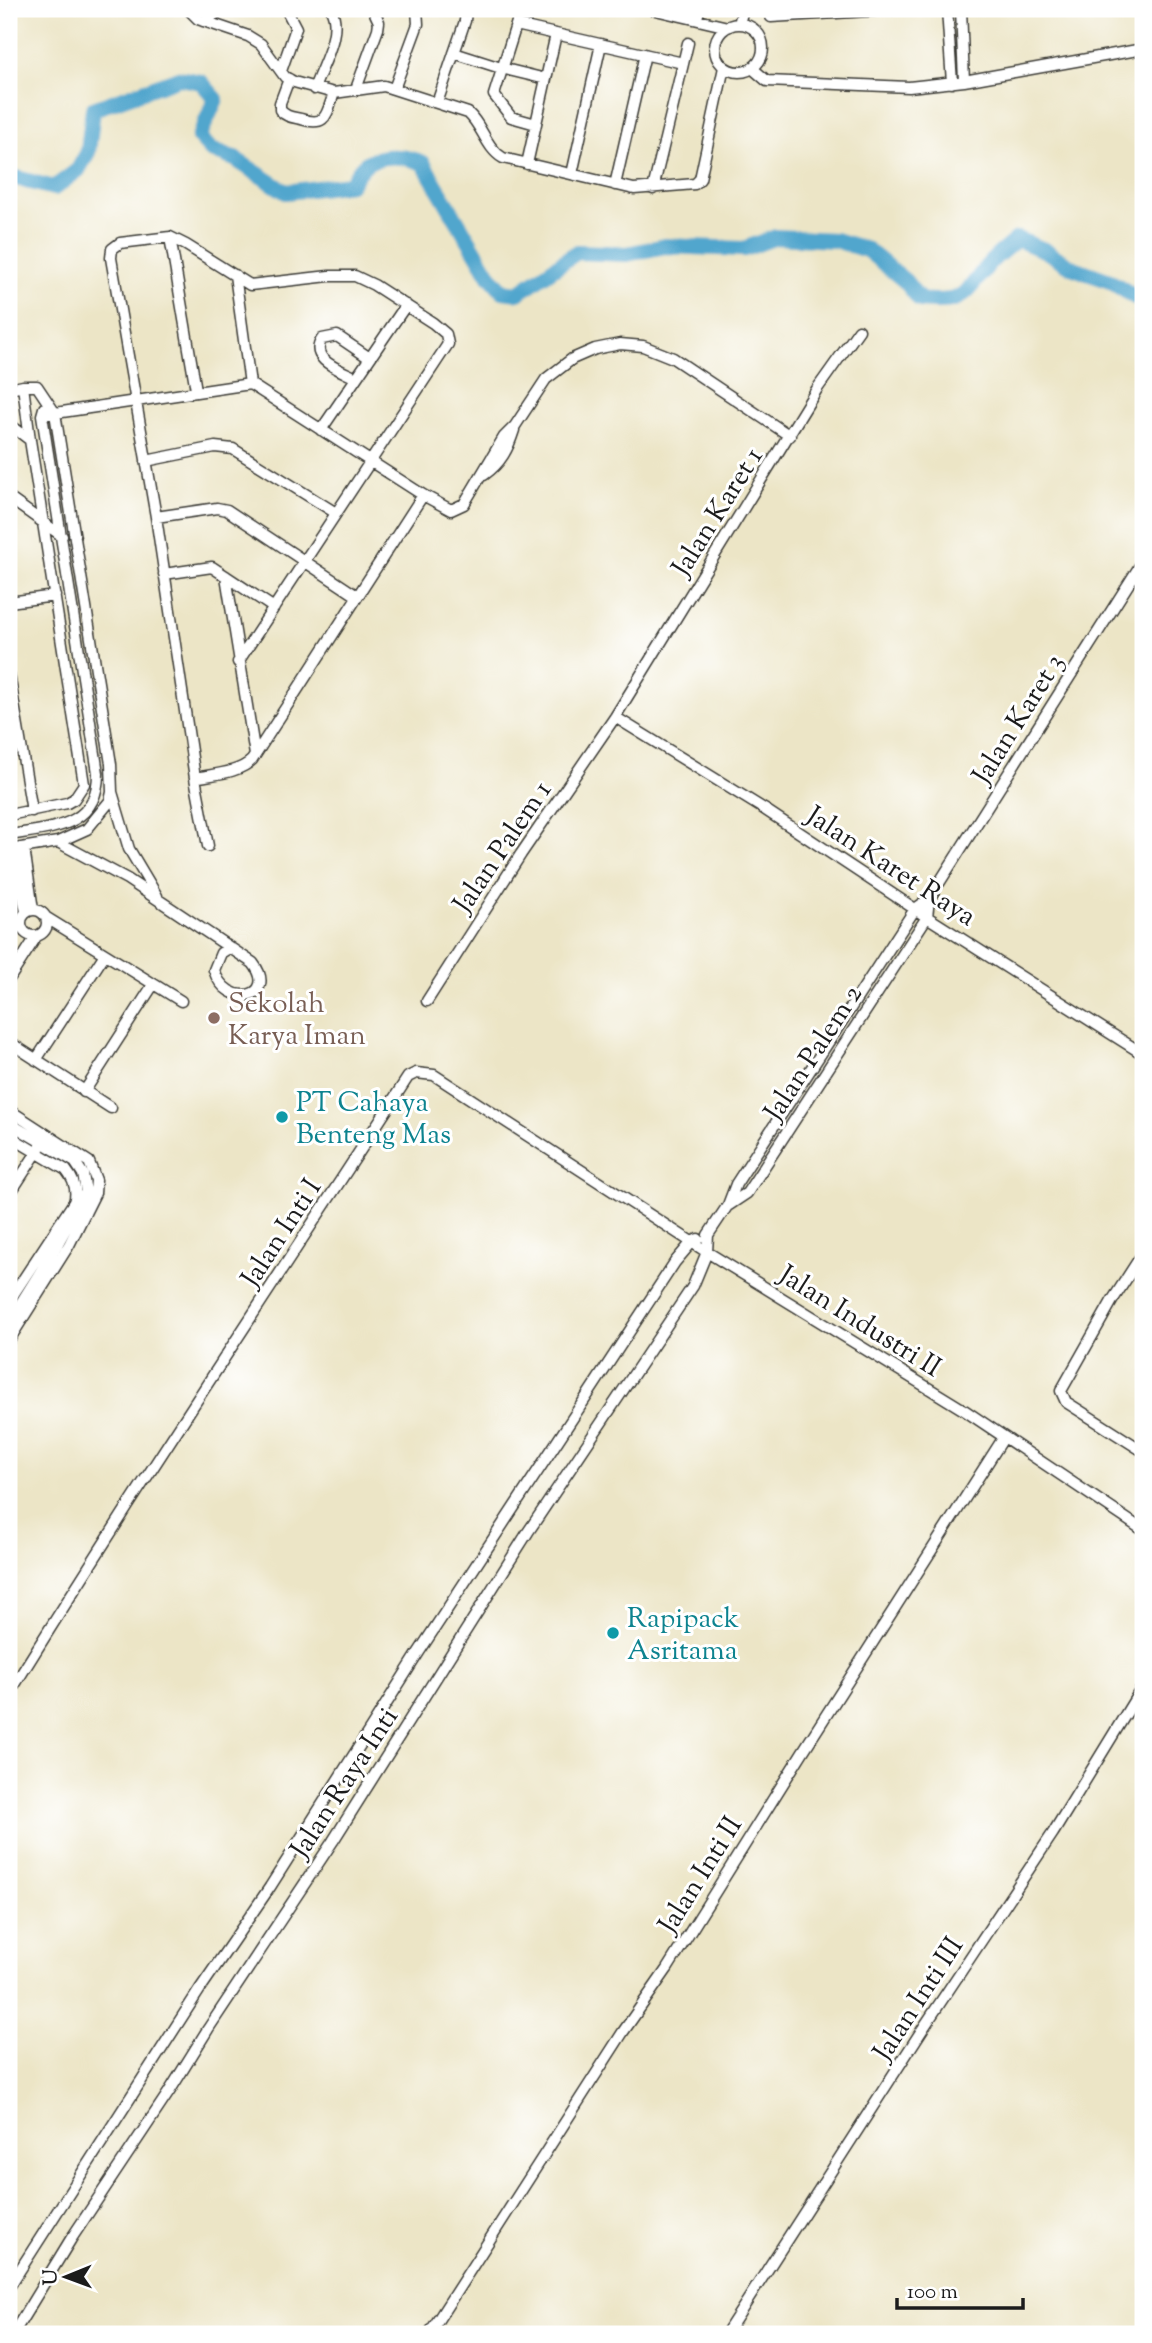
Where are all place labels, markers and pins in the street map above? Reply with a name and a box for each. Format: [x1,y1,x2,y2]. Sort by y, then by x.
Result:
place label: Sekolah Karya Iman [228,985,366,1057]
marker: Sekolah Karya Iman [206,1010,222,1026]
place label: PT Cahaya Benteng Mas [296,1084,451,1156]
marker: PT Cahaya Benteng Mas [274,1109,290,1125]
place label: Rapipack Asritama [627,1600,739,1672]
marker: Rapipack Asritama [605,1625,621,1641]

